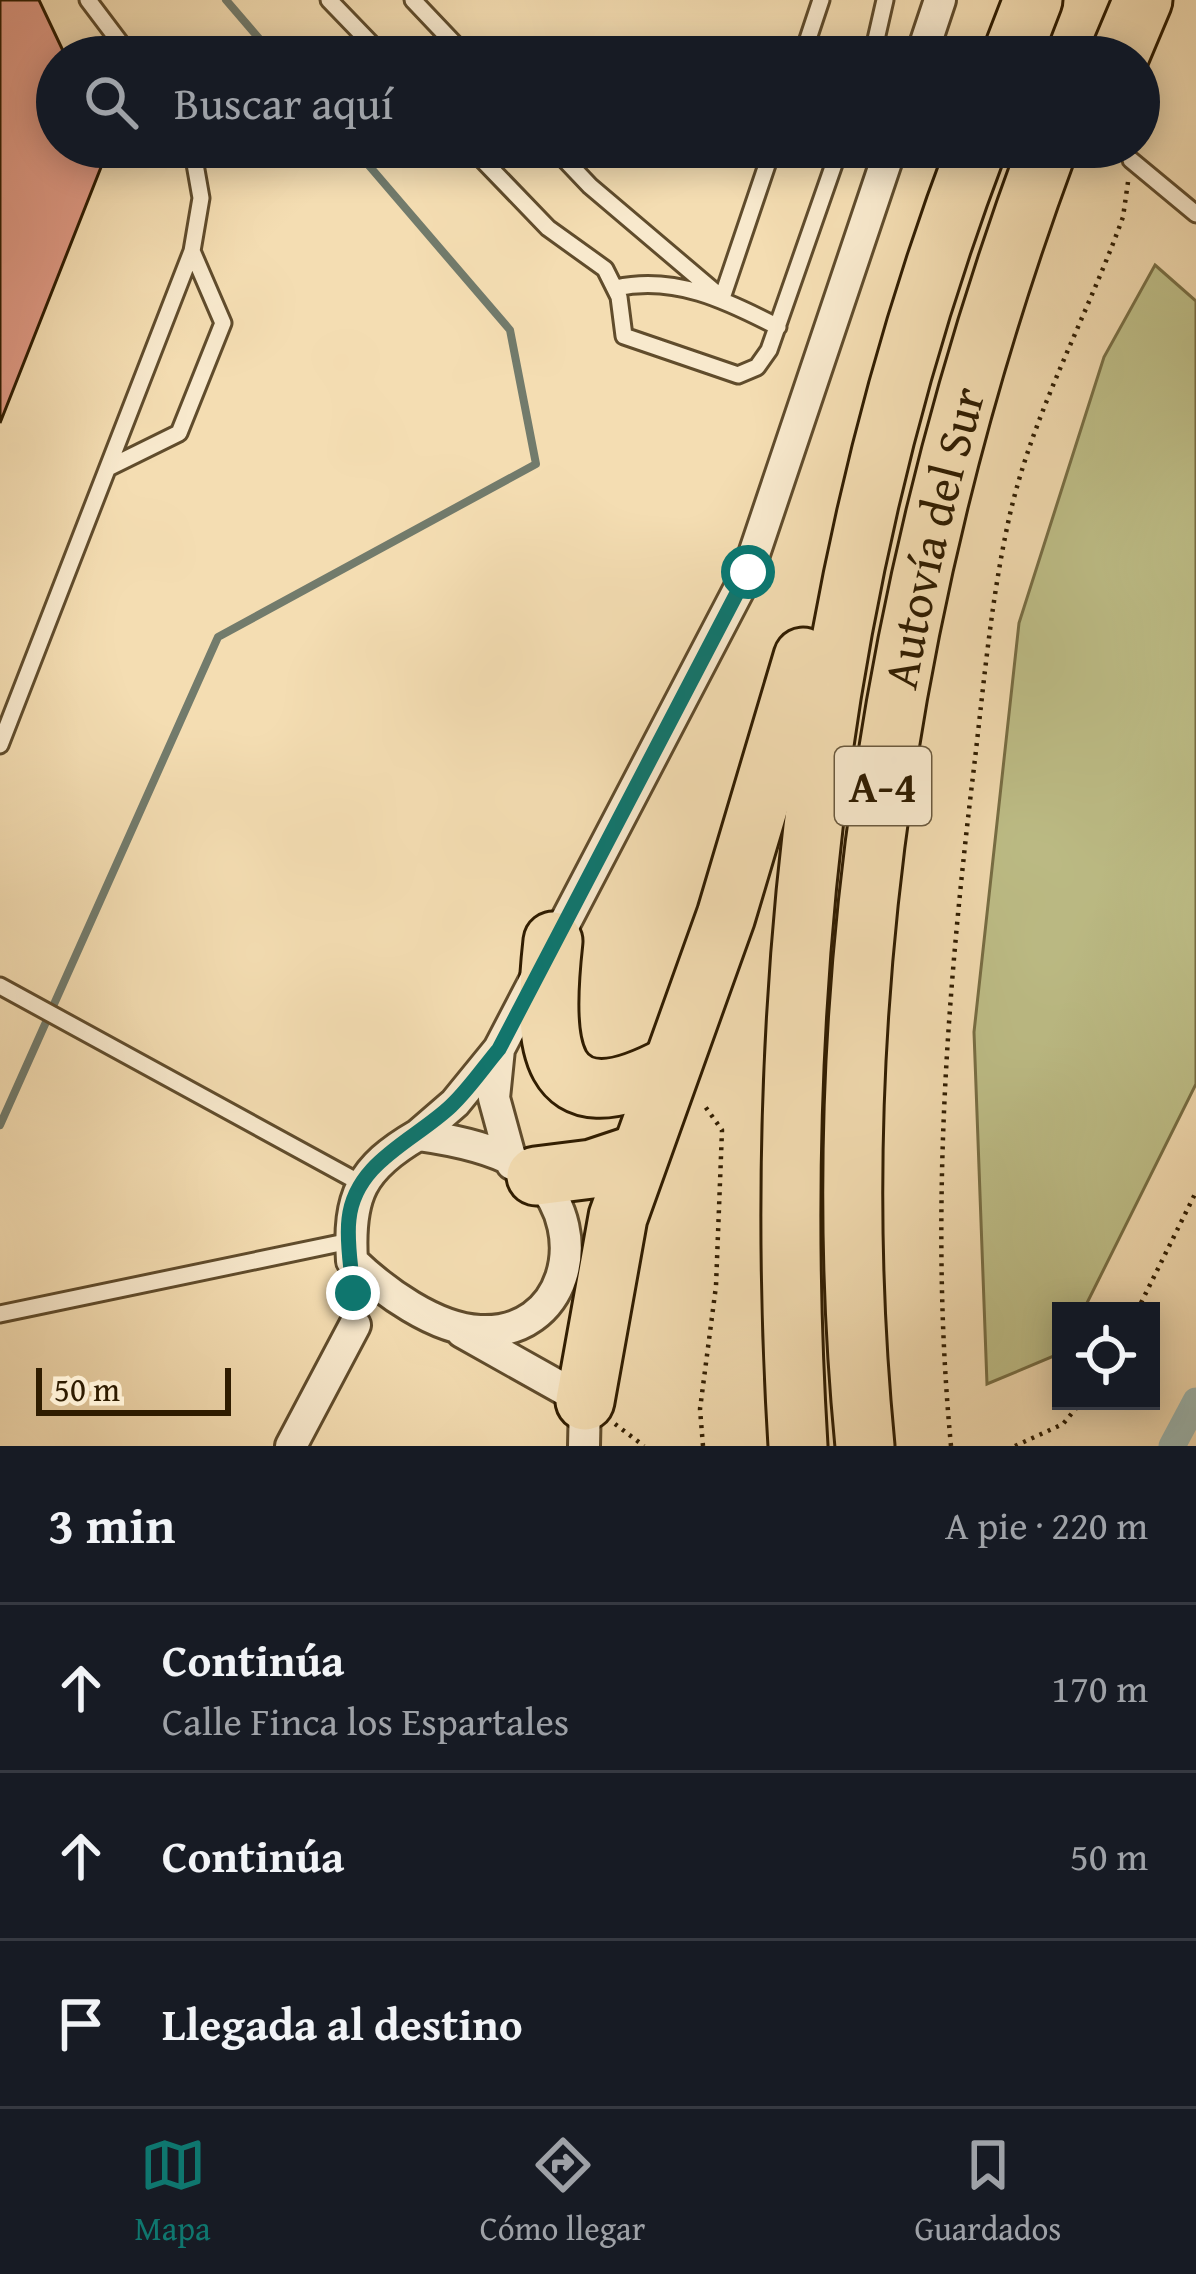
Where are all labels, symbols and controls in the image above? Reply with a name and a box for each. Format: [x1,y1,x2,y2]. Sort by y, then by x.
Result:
search box [36,36,1160,168]
icon: search [78,69,144,135]
text: Buscar aquí [174,70,393,135]
street label: Autovía del Sur [864,378,1003,694]
route start [721,545,775,599]
road number: A-4 [835,747,931,825]
route end [326,1266,380,1320]
map controls [1052,1302,1160,1410]
button: locate [1052,1302,1160,1410]
scale bar [36,1362,231,1415]
text: 50 m [54,1365,120,1413]
text: 3 min [48,1487,175,1562]
text: A pie · 220 m [945,1496,1148,1553]
text: Continúa [162,1627,344,1692]
icon: ahead [48,1655,114,1721]
text: 170 m [1051,1659,1148,1716]
text: Calle Finca los Espartales [162,1692,569,1749]
icon: ahead [48,1823,114,1889]
text: Continúa [162,1823,344,1888]
text: 50 m [1070,1827,1148,1884]
icon: arrive [48,1991,114,2057]
text: Llegada al destino [162,1991,523,2056]
tab: Mapa [135,2132,211,2252]
tab: Cómo llegar [480,2132,645,2252]
tab: Guardados [914,2132,1061,2252]

